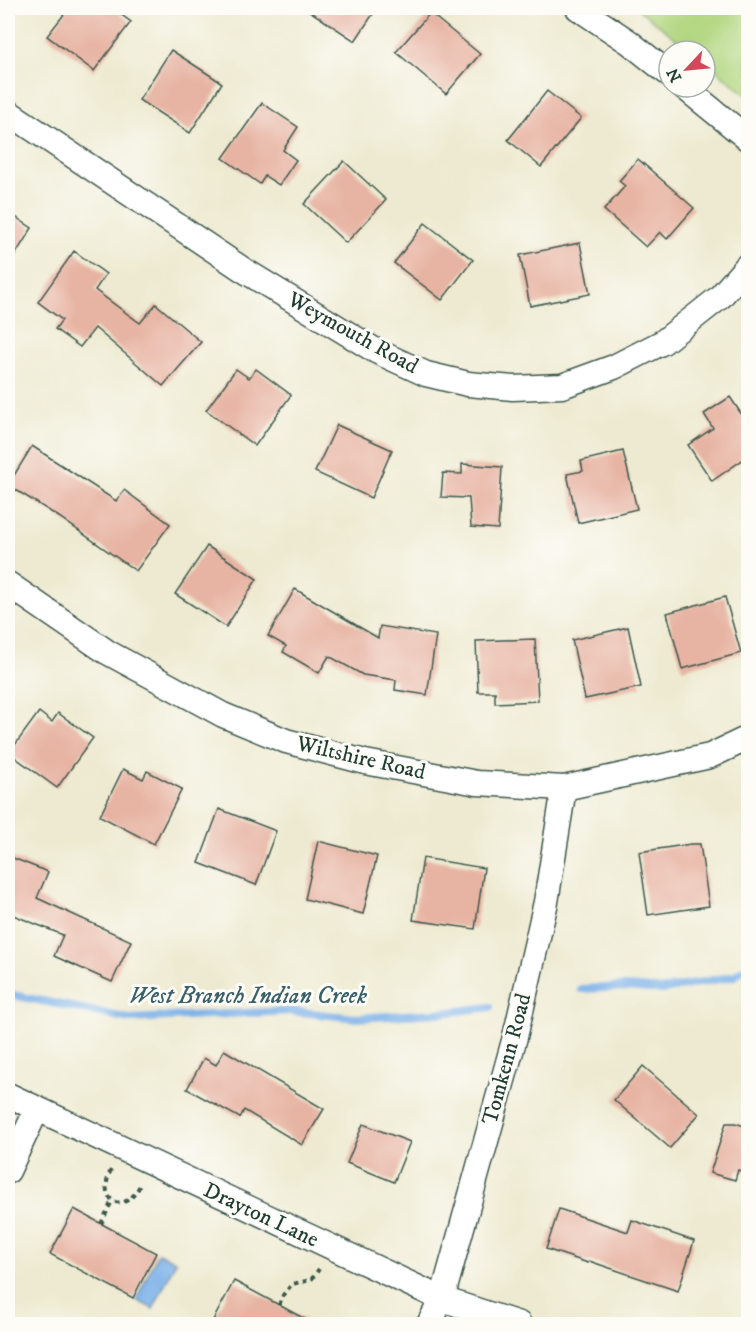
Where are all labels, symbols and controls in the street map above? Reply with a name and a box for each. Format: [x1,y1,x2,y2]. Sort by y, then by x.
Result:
north arrow [657,39,717,99]
text: N [663,65,686,85]
street label: Weymouth Road [282,285,423,380]
street label: Wiltshire Road [293,730,428,786]
water label: West Branch Indian Creek [129,981,367,1011]
street label: Tomkenn Road [477,990,537,1128]
street label: Drayton Lane [199,1177,323,1253]

